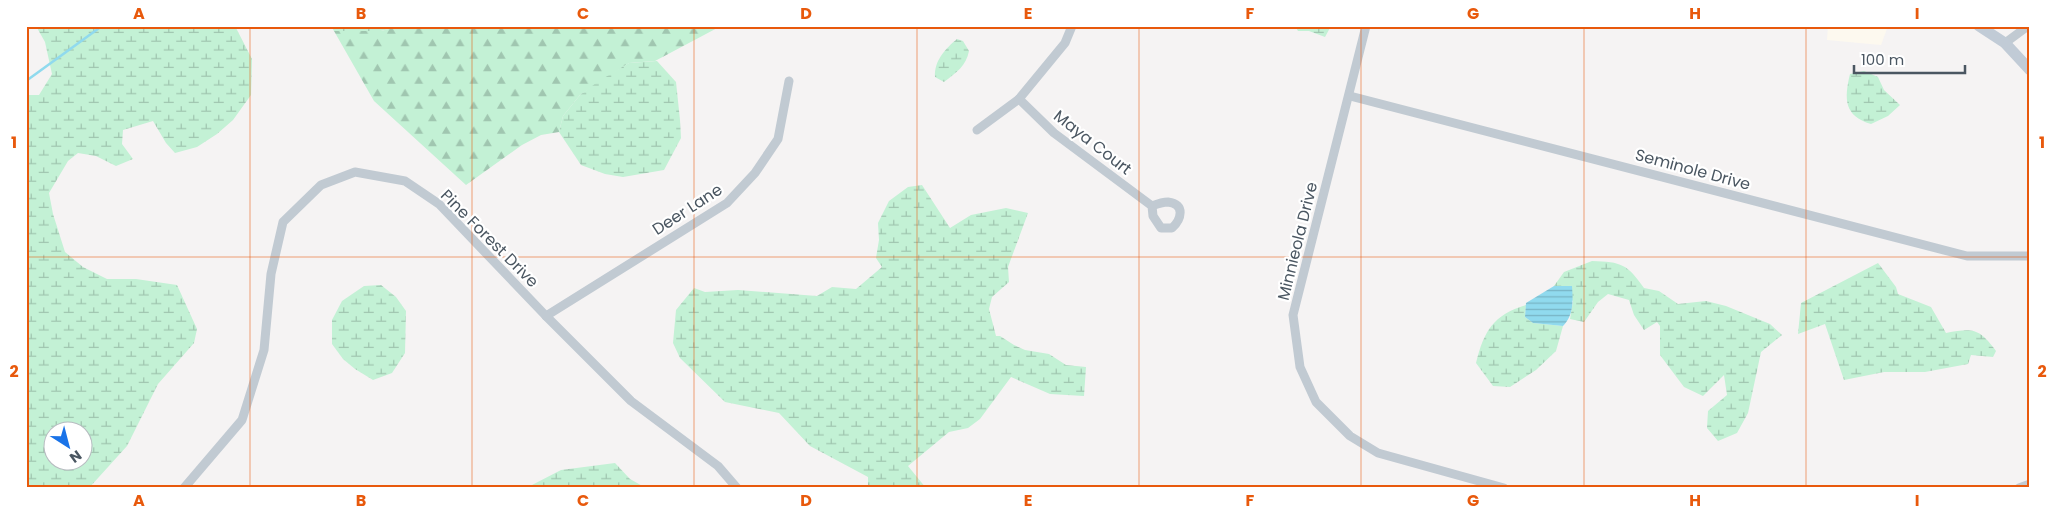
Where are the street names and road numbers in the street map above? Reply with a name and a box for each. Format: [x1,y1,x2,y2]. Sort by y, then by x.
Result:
street label: Maya Court [1049,105,1137,180]
street label: Seminole Drive [1633,143,1753,196]
street label: Deer Lane [648,178,727,241]
street label: Minnieola Drive [1272,179,1323,303]
street label: Pine Forest Drive [435,184,544,293]

